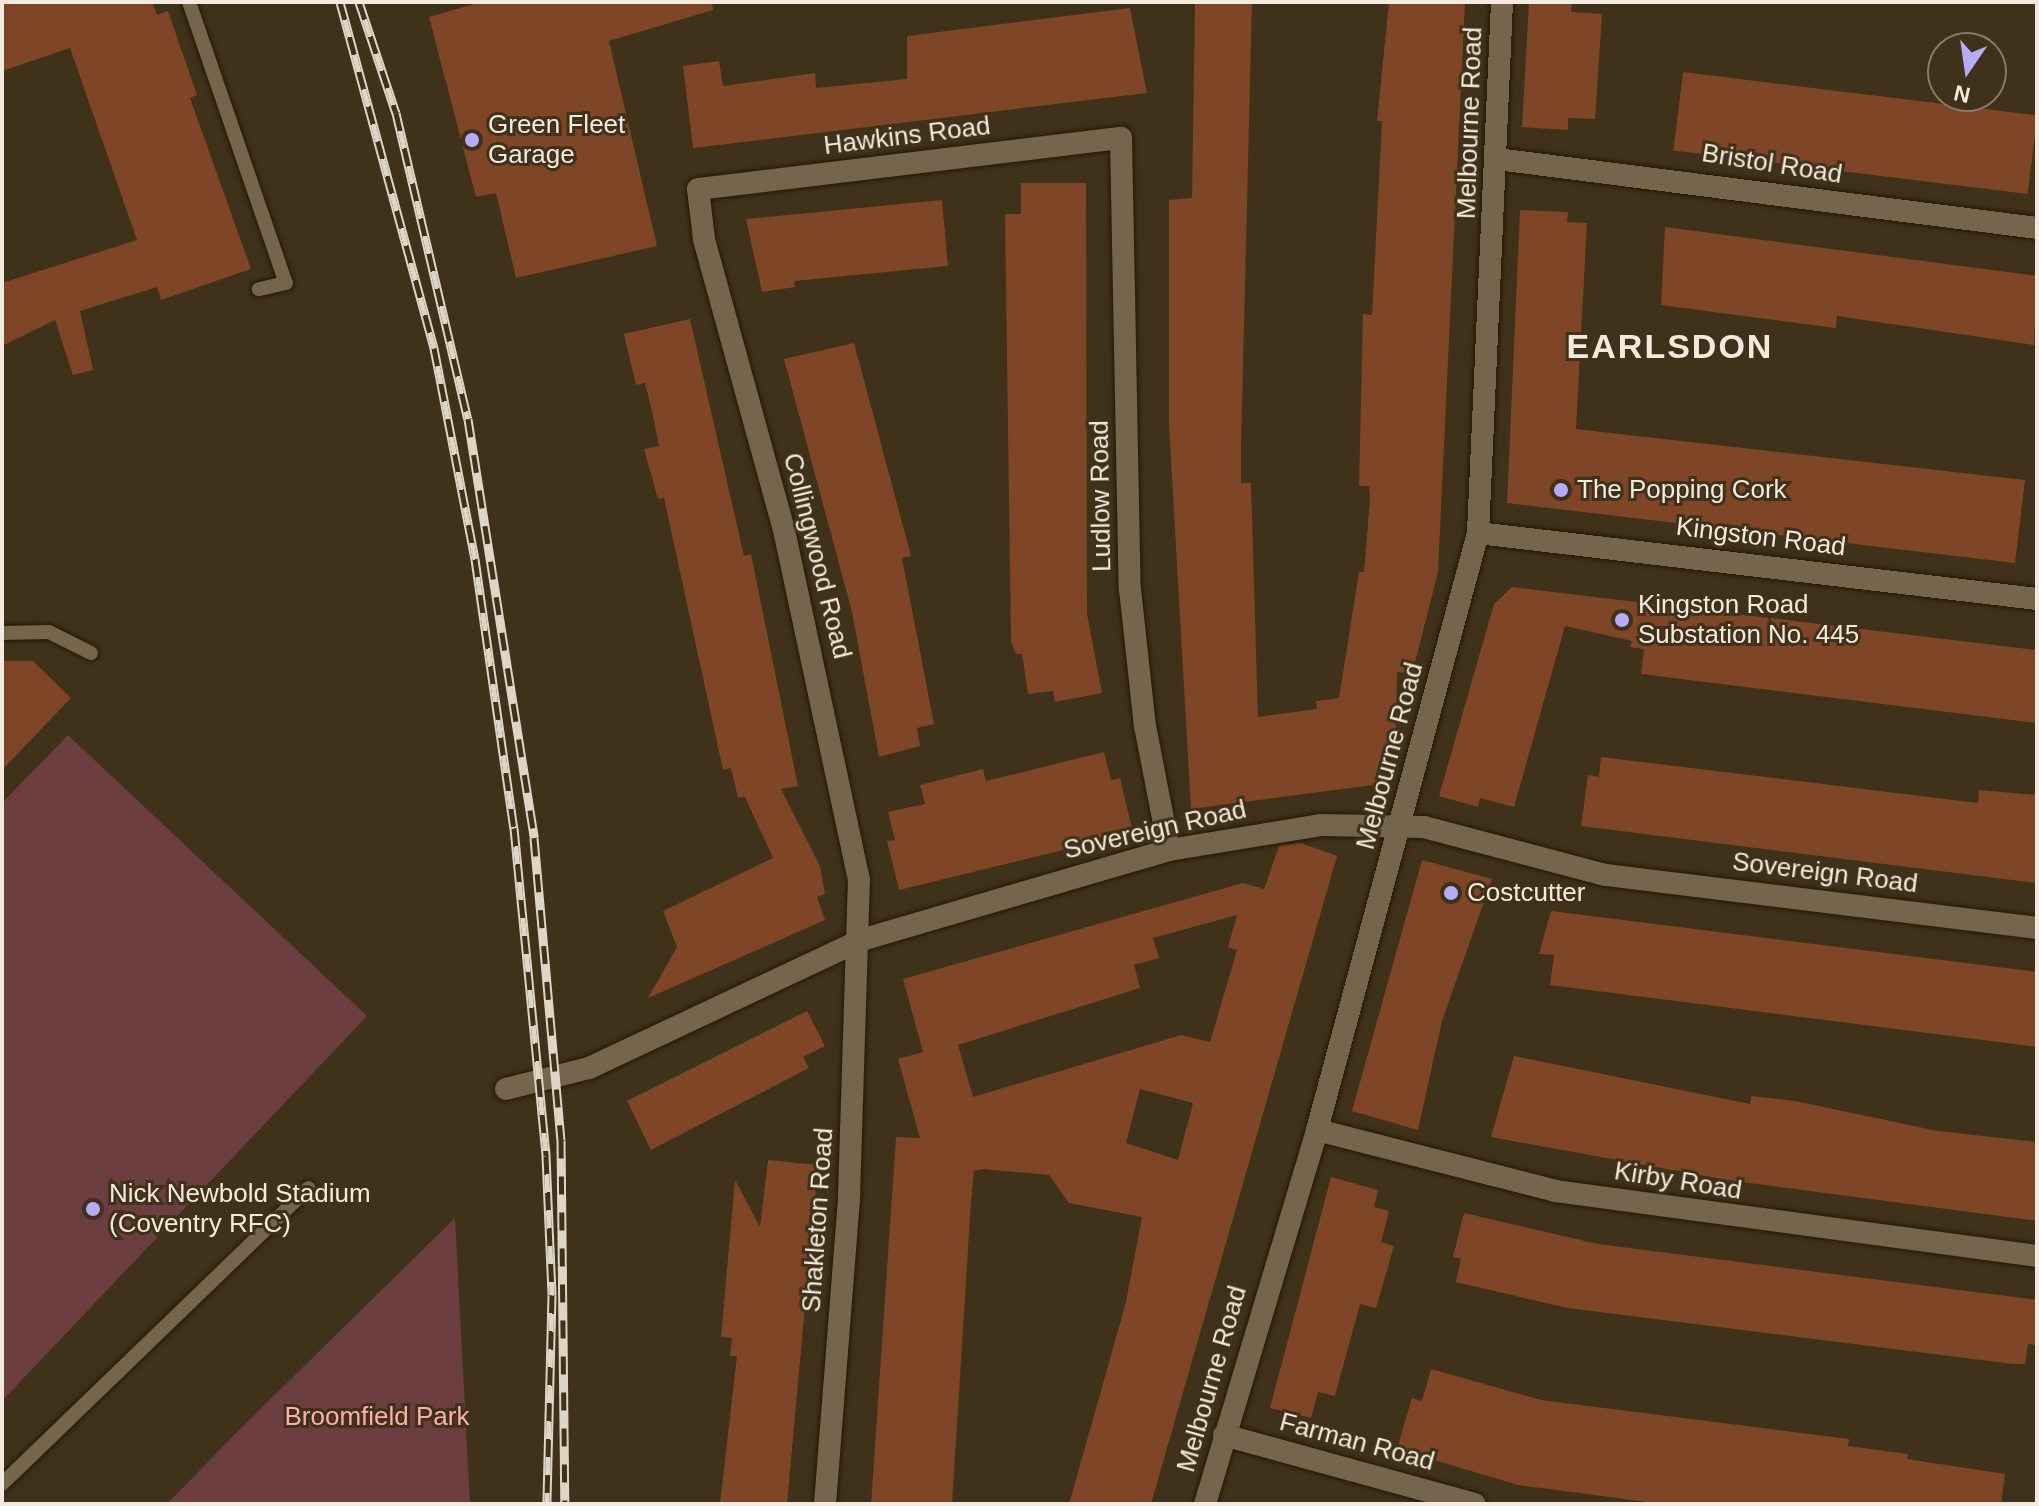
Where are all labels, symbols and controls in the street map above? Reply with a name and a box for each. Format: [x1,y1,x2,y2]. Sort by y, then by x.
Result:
street label: Melbourne Road [1451,26,1489,220]
north arrow [1927,32,2007,112]
text: N [1951,80,1972,108]
place label: Green Fleet Garage [488,109,625,170]
street label: Hawkins Road [822,110,992,162]
marker: Green Fleet Garage [463,131,481,149]
street label: Bristol Road [1700,138,1844,190]
district label: EARLSDON [1567,327,1773,367]
street label: Ludlow Road [1084,420,1118,572]
street label: Collingwood Road [776,450,858,662]
place label: The Popping Cork [1577,474,1787,506]
marker: The Popping Cork [1552,481,1570,499]
street label: Kingston Road [1674,511,1848,563]
place label: Kingston Road Substation No. 445 [1638,589,1859,650]
marker: Kingston Road Substation No. 445 [1613,611,1631,629]
street label: Melbourne Road [1350,659,1430,853]
street label: Sovereign Road [1061,794,1249,866]
street label: Sovereign Road [1731,846,1919,900]
place label: Costcutter [1467,877,1585,909]
marker: Costcutter [1442,884,1460,902]
street label: Shakleton Road [796,1127,840,1313]
street label: Kirby Road [1612,1156,1744,1206]
place label: Nick Newbold Stadium (Coventry RFC) [109,1178,371,1240]
marker: Nick Newbold Stadium (Coventry RFC) [84,1200,102,1218]
street label: Melbourne Road [1171,1282,1253,1476]
park label: Broomfield Park [285,1401,469,1433]
street label: Farman Road [1276,1406,1438,1478]

